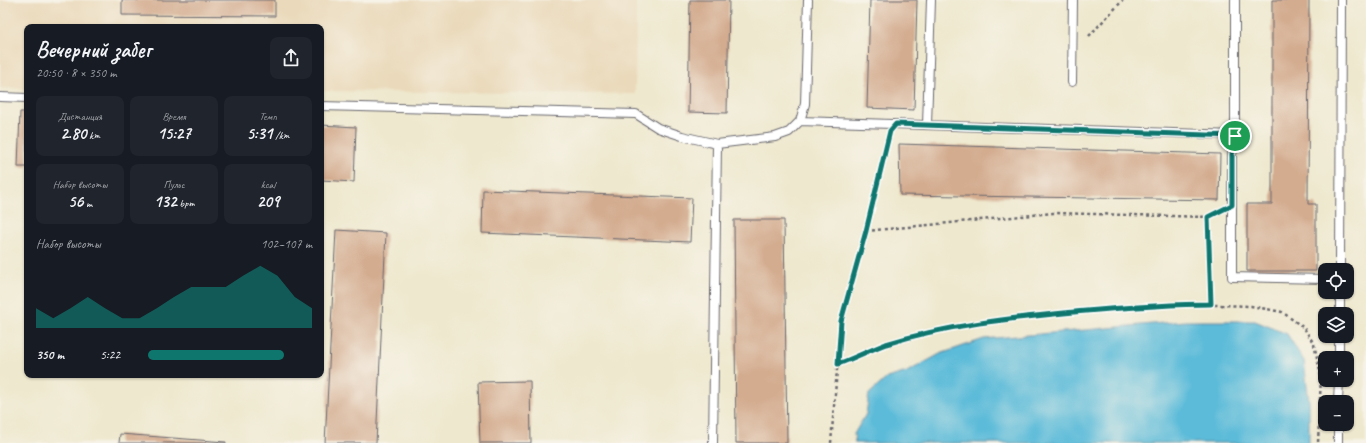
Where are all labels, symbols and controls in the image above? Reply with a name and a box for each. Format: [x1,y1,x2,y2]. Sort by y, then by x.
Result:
text: Вечерний забег [36,36,151,64]
button: share [270,37,312,79]
text: 20:50 · 8 × 350 m [36,65,117,81]
text: Дистанция [58,109,102,123]
text: Время [162,109,186,123]
text: Темп [259,109,277,123]
pin [1218,119,1252,153]
text: 2.80 [60,123,86,144]
text: 15:27 [157,123,191,144]
text: 5:31 [246,123,273,144]
icon: arrive [1224,125,1246,147]
text: km [86,128,100,142]
text: /km [273,128,290,142]
text: Набор высоты [53,177,107,191]
text: Пульс [163,177,185,191]
text: kcal [261,177,275,191]
text: 56 [68,191,83,212]
text: 132 [154,191,177,212]
text: 209 [257,191,279,212]
text: m [83,196,92,210]
text: bpm [177,196,194,210]
text: Набор высоты [36,236,101,252]
text: 102–107 m [261,236,312,252]
map controls [1318,263,1354,431]
button: locate [1318,263,1354,299]
button: layers [1318,307,1354,343]
text: 350 m [36,347,64,363]
text: 5:22 [100,347,120,363]
button: + [1318,351,1354,387]
button: − [1318,395,1354,431]

